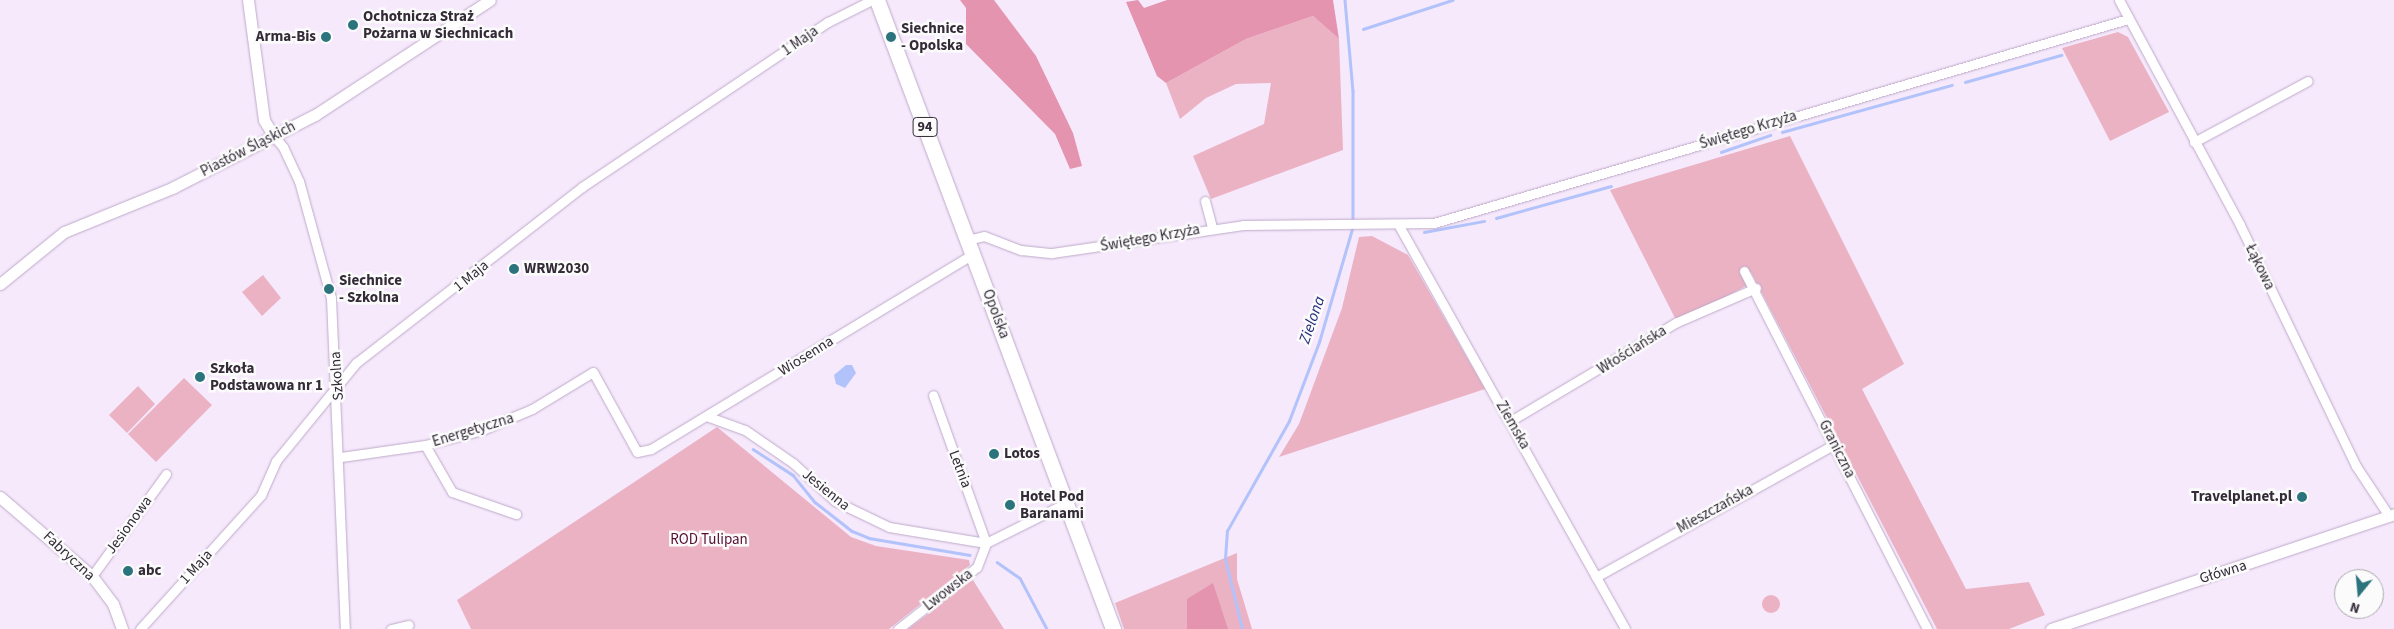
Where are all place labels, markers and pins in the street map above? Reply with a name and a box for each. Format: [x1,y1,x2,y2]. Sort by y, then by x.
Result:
place label: Ochotnicza Straż Pożarna w Siechnicach [363,7,513,42]
marker: Ochotnicza Straż Pożarna w Siechnicach [347,19,359,31]
place label: Siechnice - Opolska [901,19,964,54]
place label: Arma-Bis [256,28,316,46]
marker: Arma-Bis [320,31,332,43]
marker: Siechnice - Opolska [885,31,897,43]
place label: WRW2030 [524,260,589,278]
marker: WRW2030 [508,263,520,275]
place label: Siechnice - Szkolna [339,271,402,306]
marker: Siechnice - Szkolna [323,283,335,295]
place label: Szkoła Podstawowa nr 1 [210,359,323,394]
marker: Szkoła Podstawowa nr 1 [194,371,206,383]
place label: Lotos [1004,445,1040,463]
marker: Lotos [988,448,1000,460]
place label: Hotel Pod Baranami [1020,487,1084,522]
place label: Travelplanet.pl [2191,488,2292,506]
marker: Travelplanet.pl [2296,491,2308,503]
marker: Hotel Pod Baranami [1004,499,1016,511]
place label: abc [138,562,162,580]
marker: abc [122,565,134,577]

